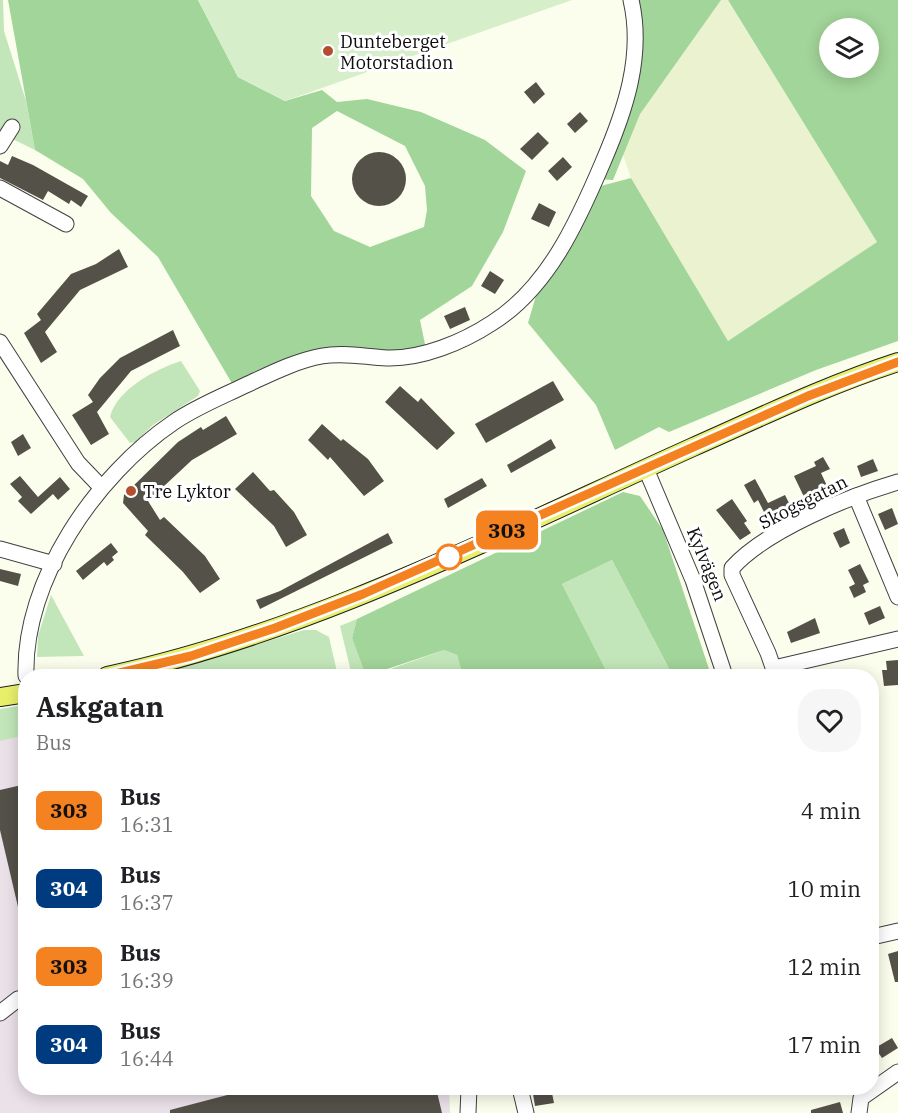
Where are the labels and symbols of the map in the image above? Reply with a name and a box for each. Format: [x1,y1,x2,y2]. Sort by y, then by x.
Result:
place label: Dunteberget Motorstadion [340,30,453,74]
marker: Dunteberget Motorstadion [321,44,335,58]
street label: Skogsgatan [755,470,851,534]
place label: Tre Lyktor [143,480,231,503]
marker: Tre Lyktor [124,484,138,498]
line badge: 303 [472,510,542,550]
street label: Kylvägen [682,524,732,604]
unlabelled marker [436,544,462,570]

